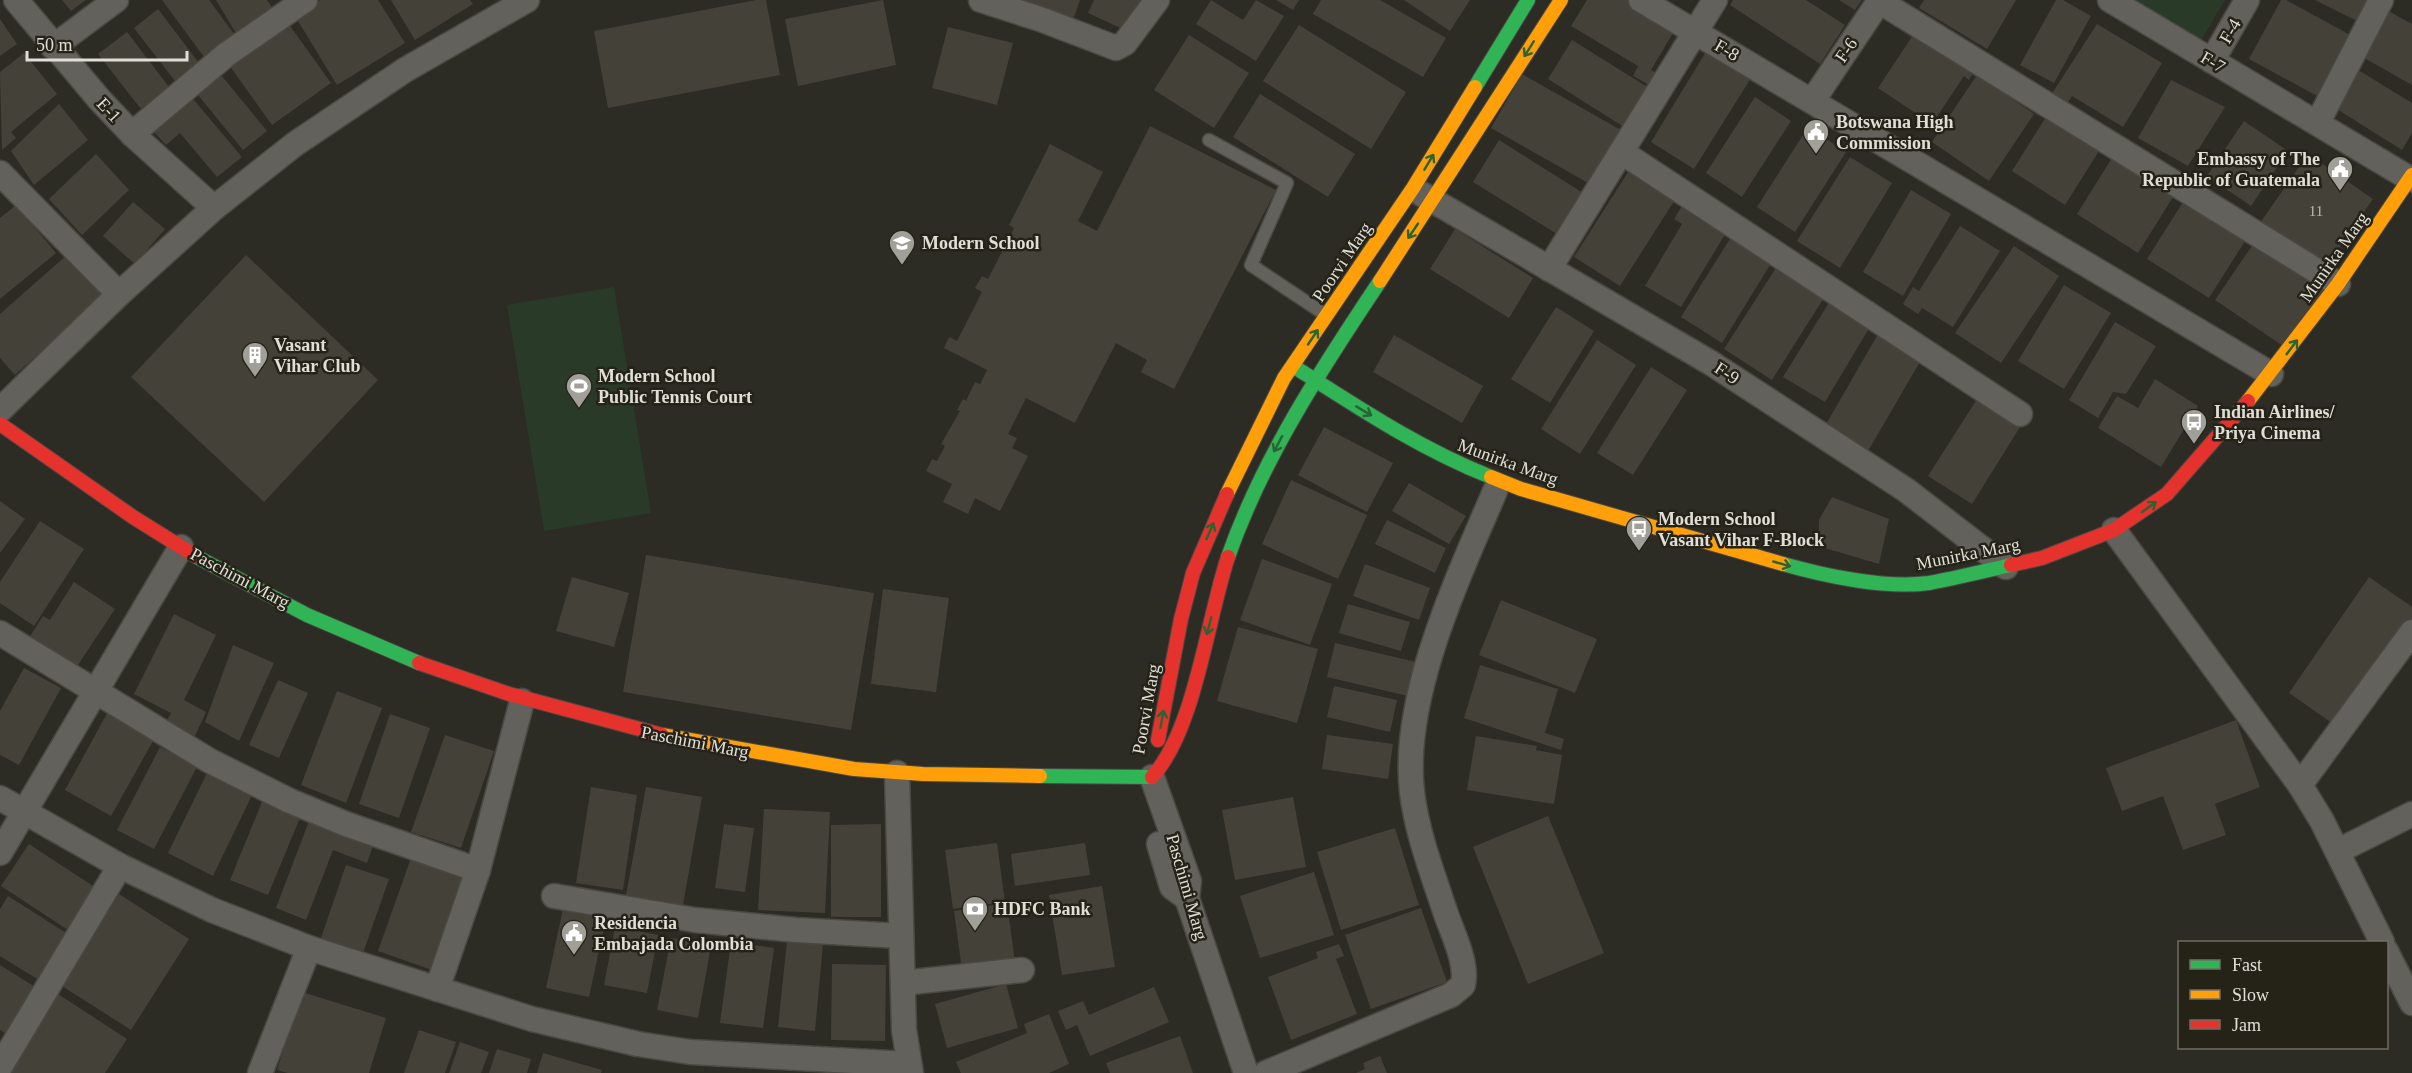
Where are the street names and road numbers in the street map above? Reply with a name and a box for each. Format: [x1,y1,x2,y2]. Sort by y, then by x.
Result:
street label: F-4 [2215,15,2245,47]
street label: F-6 [1831,34,1861,66]
street label: F-8 [1711,35,1743,65]
street label: F-7 [2197,47,2229,77]
street label: E-1 [93,94,125,126]
street label: Munirka Marg [2296,208,2372,306]
street label: Poorvi Marg [1308,219,1376,305]
street label: F-9 [1711,358,1743,388]
street label: Munirka Marg [1455,435,1561,489]
street label: Munirka Marg [1914,534,2022,574]
street label: Paschimi Marg [187,544,293,612]
street label: Poorvi Marg [1128,662,1164,756]
street label: Paschimi Marg [640,722,750,762]
street label: Paschimi Marg [1162,832,1212,942]

